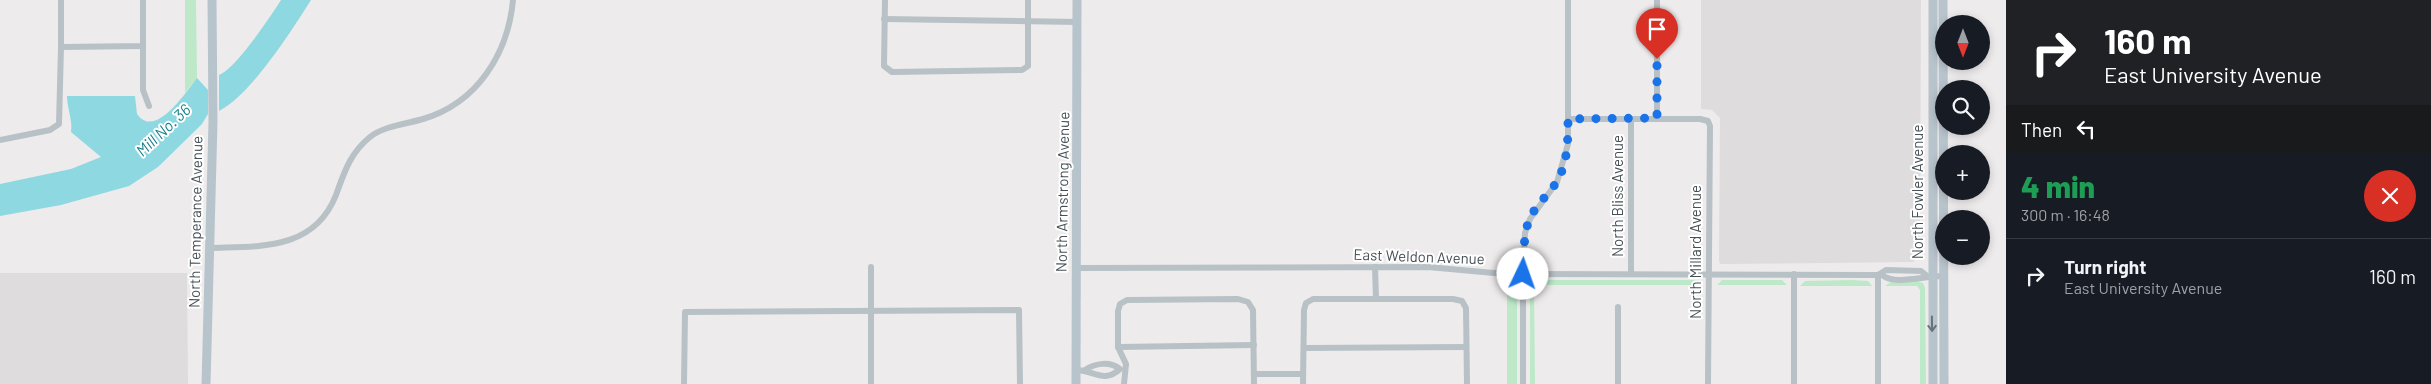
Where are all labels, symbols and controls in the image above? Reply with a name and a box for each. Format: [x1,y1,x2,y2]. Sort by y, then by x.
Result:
pin [1636,8,1678,59]
icon: arrive [1643,15,1671,43]
north arrow [1935,15,1990,70]
map controls [1935,15,1990,265]
text: 160 m [2104,19,2191,61]
icon: right [2021,20,2086,85]
text: East University Avenue [2104,61,2322,87]
button: search [1935,80,1990,135]
water label: Mill No. 36 [131,100,194,160]
street label: North Armstrong Avenue [1052,112,1072,272]
icon: left [2072,115,2100,143]
text: Then [2021,118,2062,141]
street label: North Fowler Avenue [1908,125,1926,259]
street label: North Bliss Avenue [1608,135,1626,257]
street label: North Temperance Avenue [184,136,206,308]
button: + [1935,145,1990,200]
text: 4 min [2021,168,2095,204]
button: close [2364,170,2416,222]
street label: North Millard Avenue [1686,185,1704,319]
text: 300 m · 16:48 [2021,205,2110,224]
button: − [1935,210,1990,265]
street label: East Weldon Avenue [1353,245,1485,267]
position arrow [1496,247,1548,299]
text: Turn right [2064,255,2146,278]
icon: right [2021,262,2049,290]
text: 160 m [2369,265,2416,288]
text: East University Avenue [2064,278,2222,297]
one-way arrow [1927,316,1937,332]

